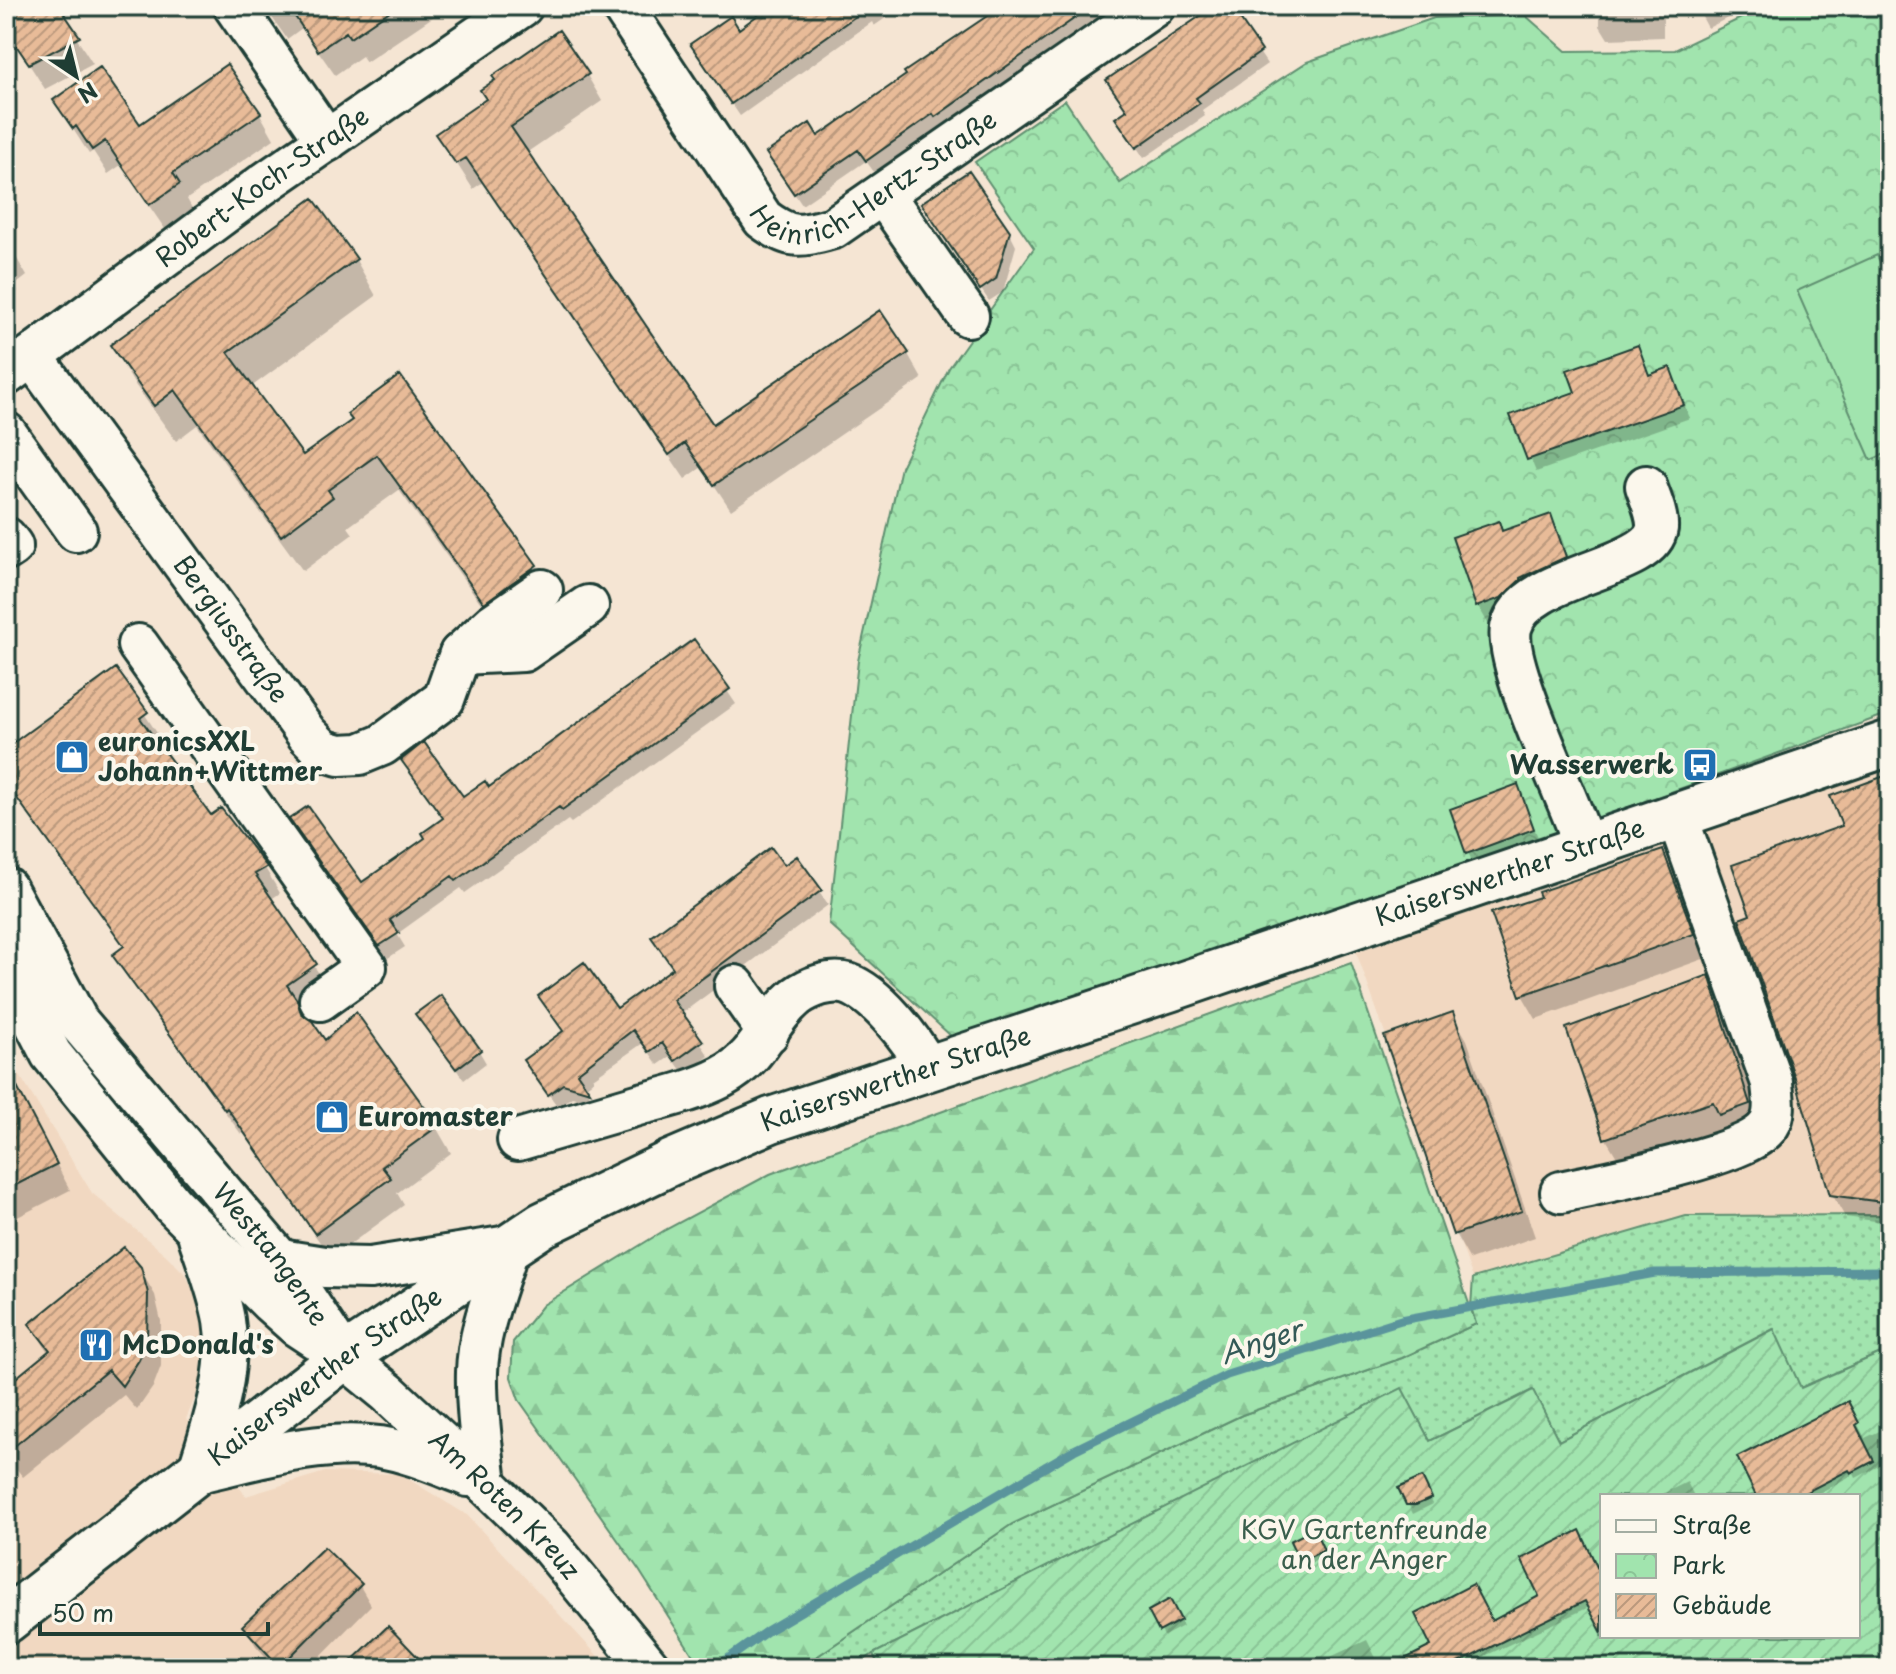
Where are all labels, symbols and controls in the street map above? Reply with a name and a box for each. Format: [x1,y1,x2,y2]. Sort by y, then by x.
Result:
north arrow [36,36,116,116]
text: N [72,75,105,112]
street label: Robert-Koch-Straße [147,96,376,276]
street label: Heinrich-Hertz-Straße [741,99,1004,253]
street label: Bergiusstraße [165,546,299,710]
place label: euronicsXXL Johann+Wittmer [98,721,323,790]
shop icon: euronicsXXL Johann+Wittmer [53,738,91,776]
place label: Wasserwerk [1510,744,1674,783]
bus stop icon: Wasserwerk [1681,746,1719,784]
street label: Kaiserswerther Straße [1369,807,1649,935]
street label: Kaiserswerther Straße [754,1015,1035,1141]
place label: Euromaster [358,1096,513,1135]
shop icon: Euromaster [313,1098,351,1136]
street label: Westtangente [204,1173,339,1333]
street label: Kaiserswerther Straße [199,1276,449,1475]
water label: Anger [1214,1306,1311,1374]
place label: McDonald's [122,1324,274,1363]
restaurant icon: McDonald's [77,1326,115,1364]
street label: Am Roten Kreuz [421,1420,591,1587]
legend [1600,1494,1860,1638]
text: Straße [1672,1506,1751,1542]
park label: KGV Gartenfreunde an der Anger [1241,1509,1487,1578]
text: Park [1672,1546,1726,1582]
scale bar [40,1586,268,1636]
text: Gebäude [1672,1586,1772,1622]
text: 50 m [52,1594,114,1630]

